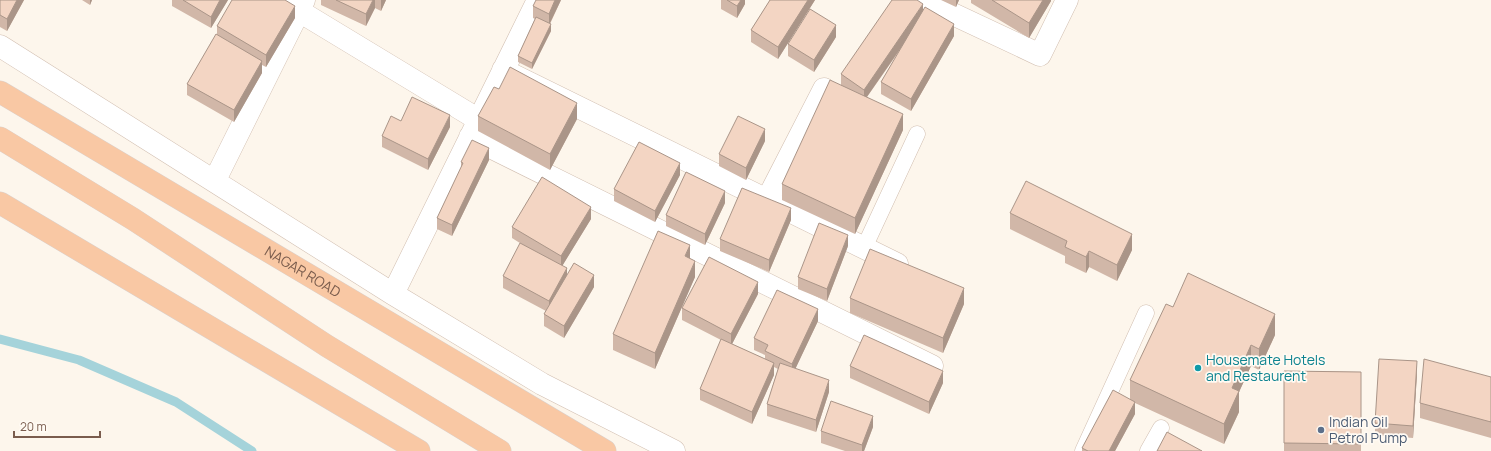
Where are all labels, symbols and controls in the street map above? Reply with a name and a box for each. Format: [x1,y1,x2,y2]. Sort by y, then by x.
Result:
street label: NAGAR ROAD [261,241,344,301]
place label: Housemate Hotels and Restaurent [1206,350,1325,385]
marker: Housemate Hotels and Restaurent [1193,363,1203,373]
place label: Indian Oil Petrol Pump [1329,412,1407,447]
scale bar [14,413,100,439]
text: 20 m [20,418,47,435]
marker: Indian Oil Petrol Pump [1316,425,1326,435]

